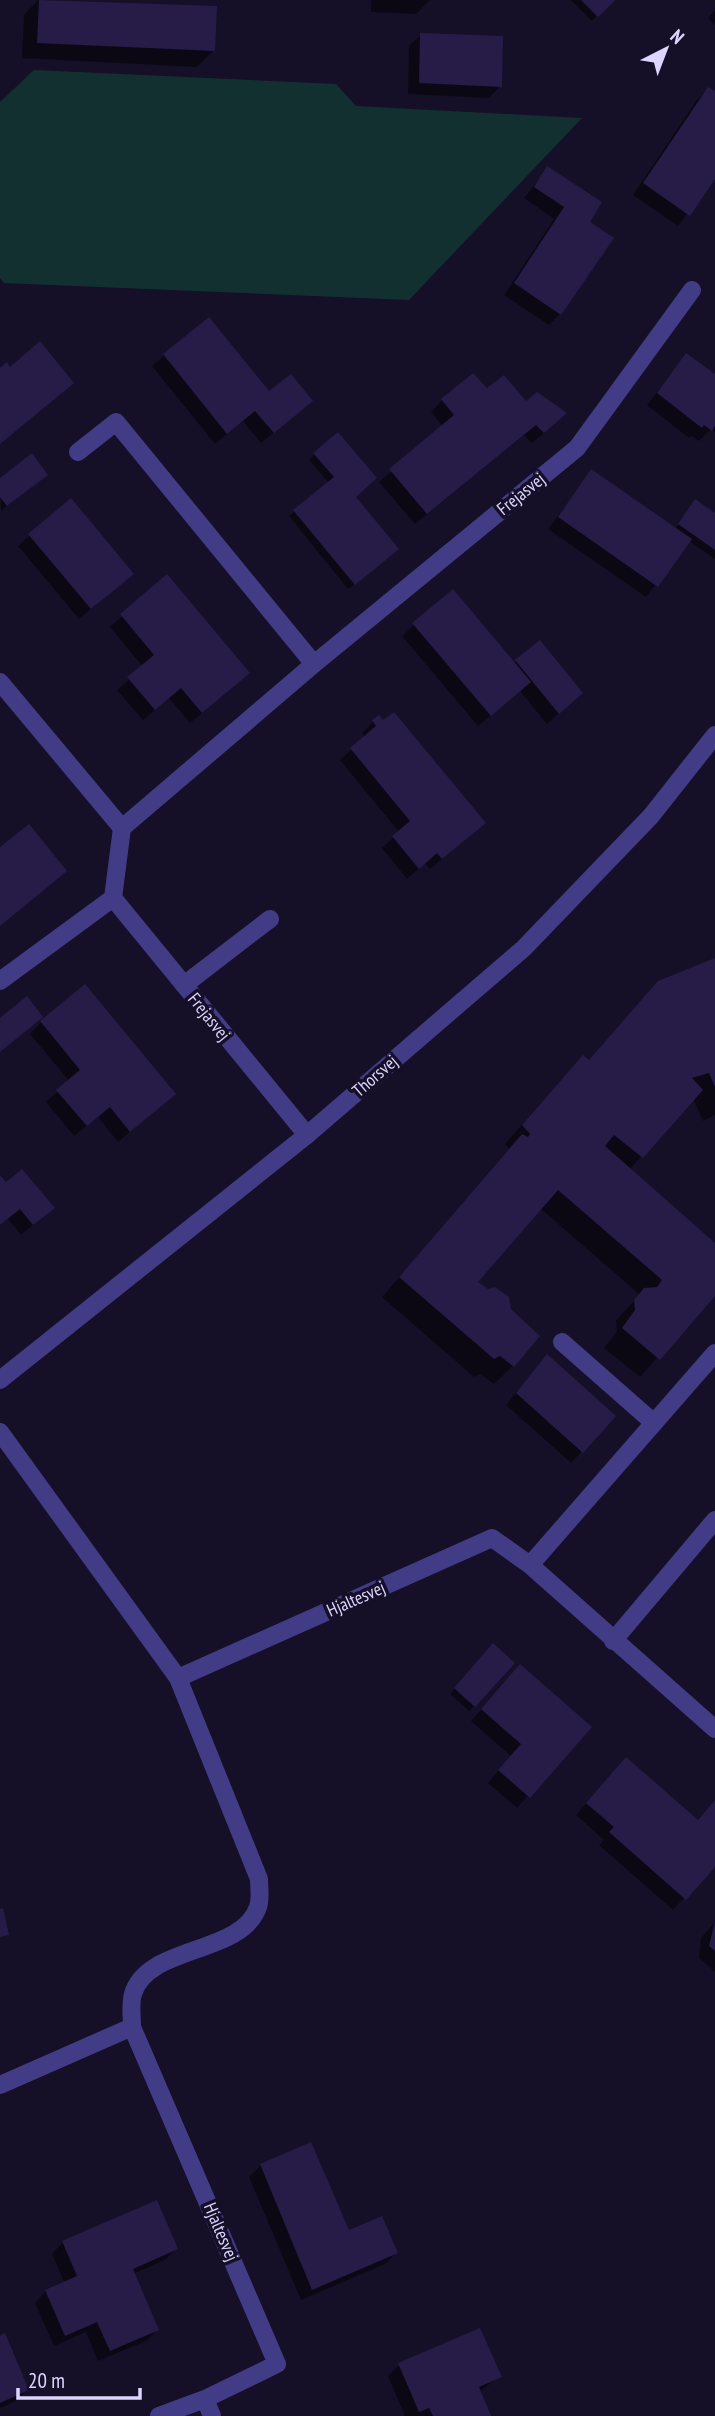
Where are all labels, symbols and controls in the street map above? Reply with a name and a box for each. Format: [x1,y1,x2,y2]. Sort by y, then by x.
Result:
north arrow [631,14,701,84]
text: N [666,24,689,49]
street label: Frejasvej [492,467,549,520]
street label: Frejasvej [183,988,236,1045]
street label: Thorsvej [347,1050,402,1102]
street label: Hjaltesvej [323,1576,389,1622]
street label: Hjaltesvej [199,2199,244,2265]
scale bar [18,2356,140,2400]
text: 20 m [28,2367,65,2394]

